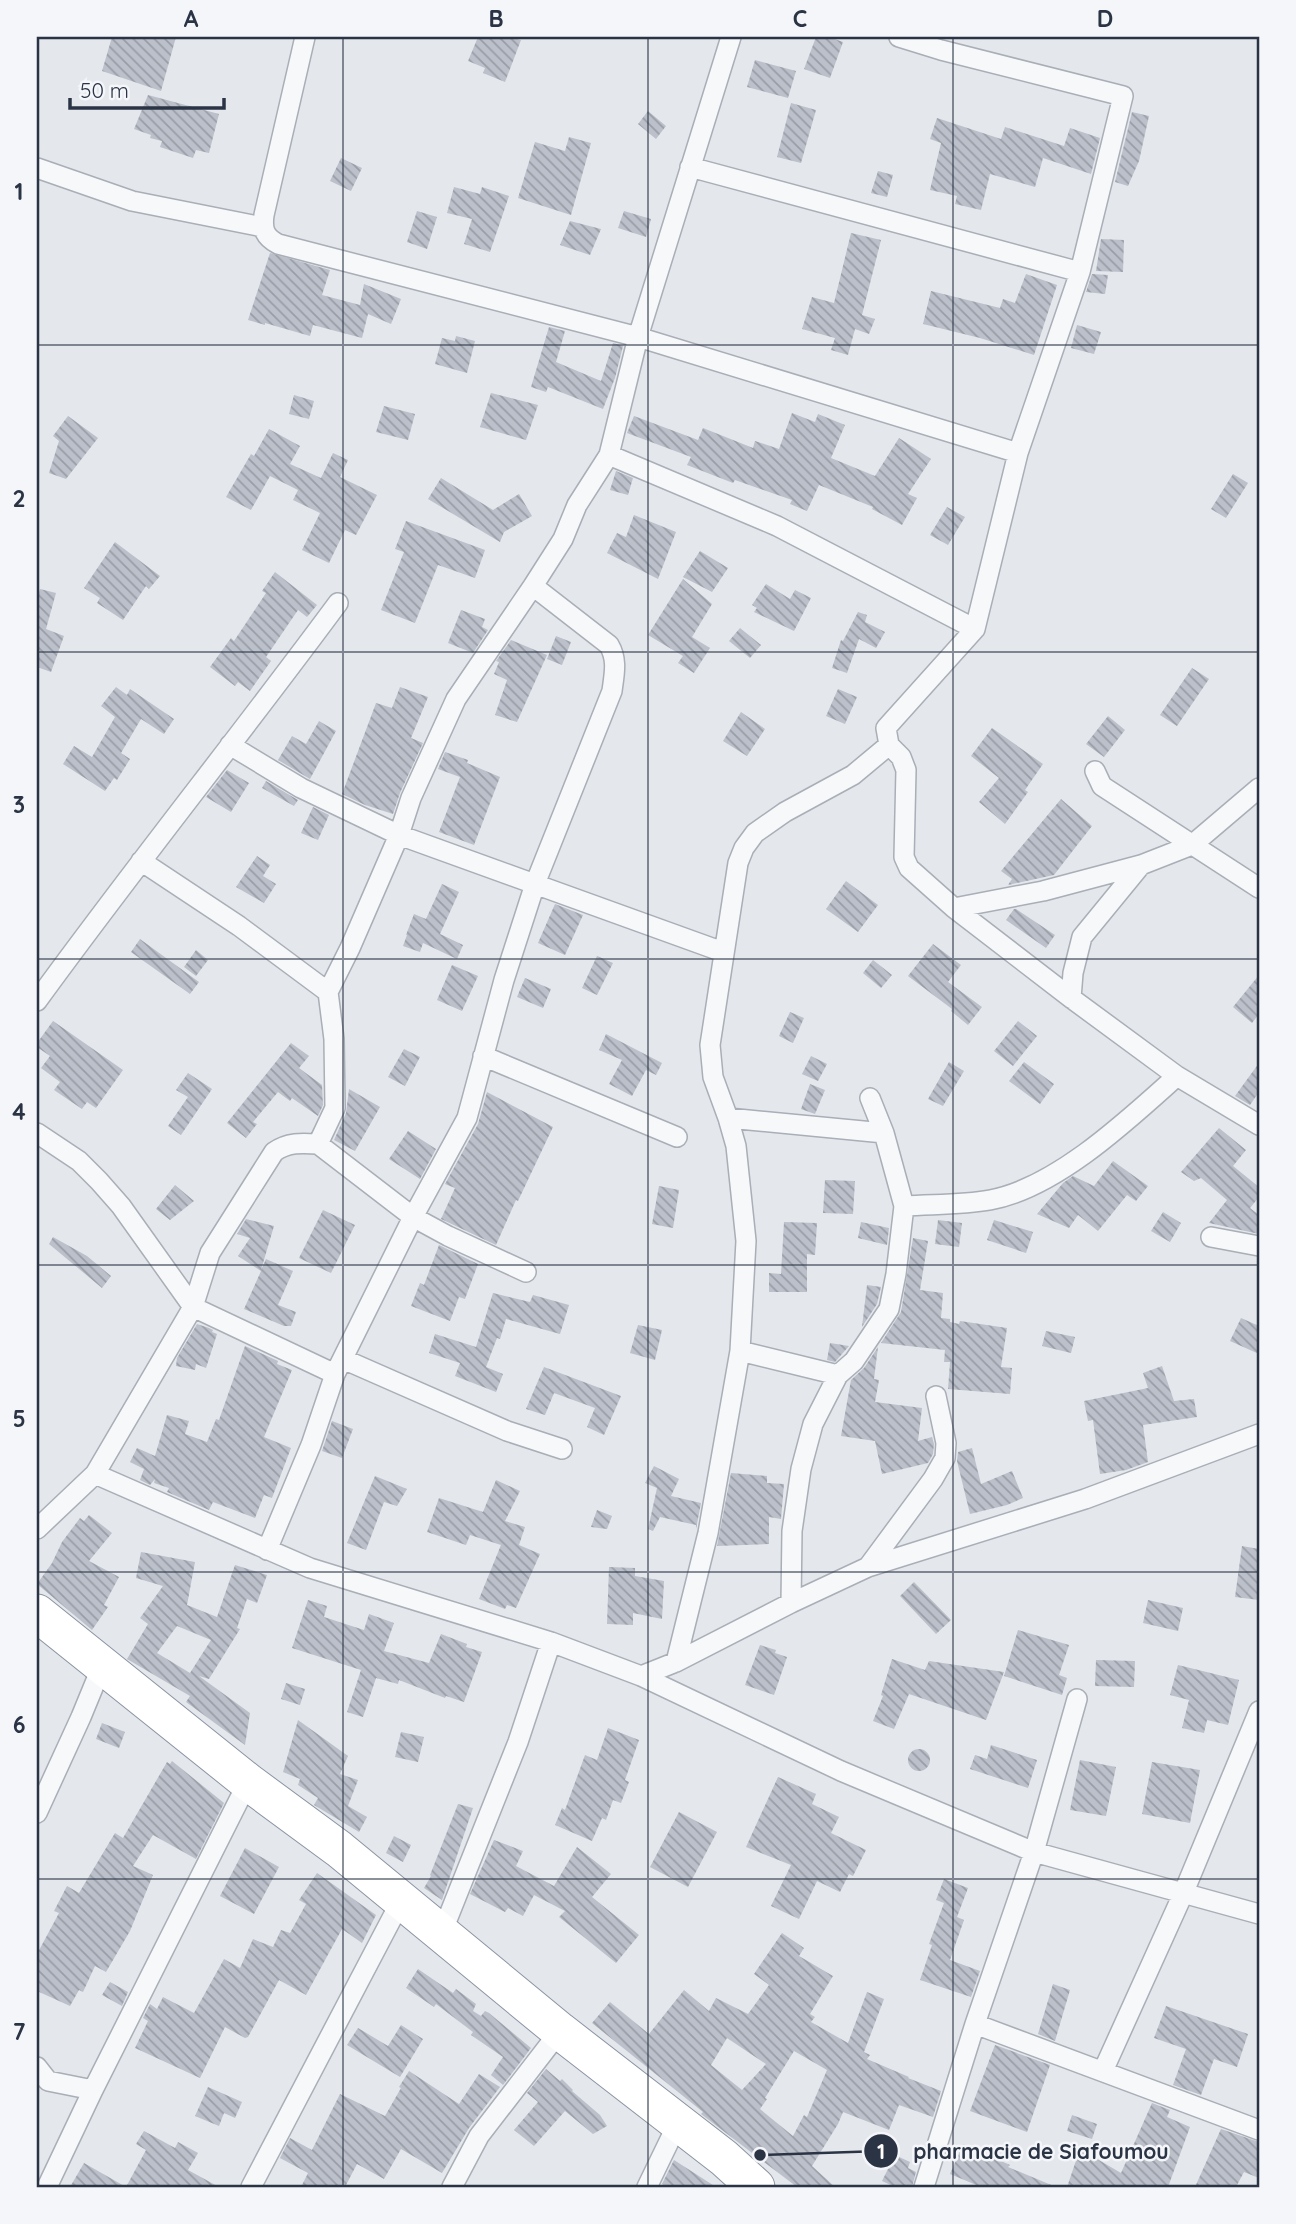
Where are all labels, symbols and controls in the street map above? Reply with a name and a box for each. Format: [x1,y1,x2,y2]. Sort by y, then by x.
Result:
text: A [184,4,199,33]
text: B [488,4,504,33]
text: C [793,4,807,33]
text: D [1097,4,1113,33]
scale bar [70,66,224,110]
text: 50 m [80,77,129,103]
text: 1 [15,177,23,206]
text: 2 [12,484,26,513]
text: 3 [13,790,25,819]
text: 4 [12,1097,26,1126]
text: 5 [12,1404,26,1433]
text: 6 [13,1710,25,1739]
text: 7 [13,2017,26,2046]
callout: pharmacie de Siafoumou [864,2130,1182,2172]
text: 1 [877,2138,885,2164]
text: pharmacie de Siafoumou [913,2138,1169,2164]

